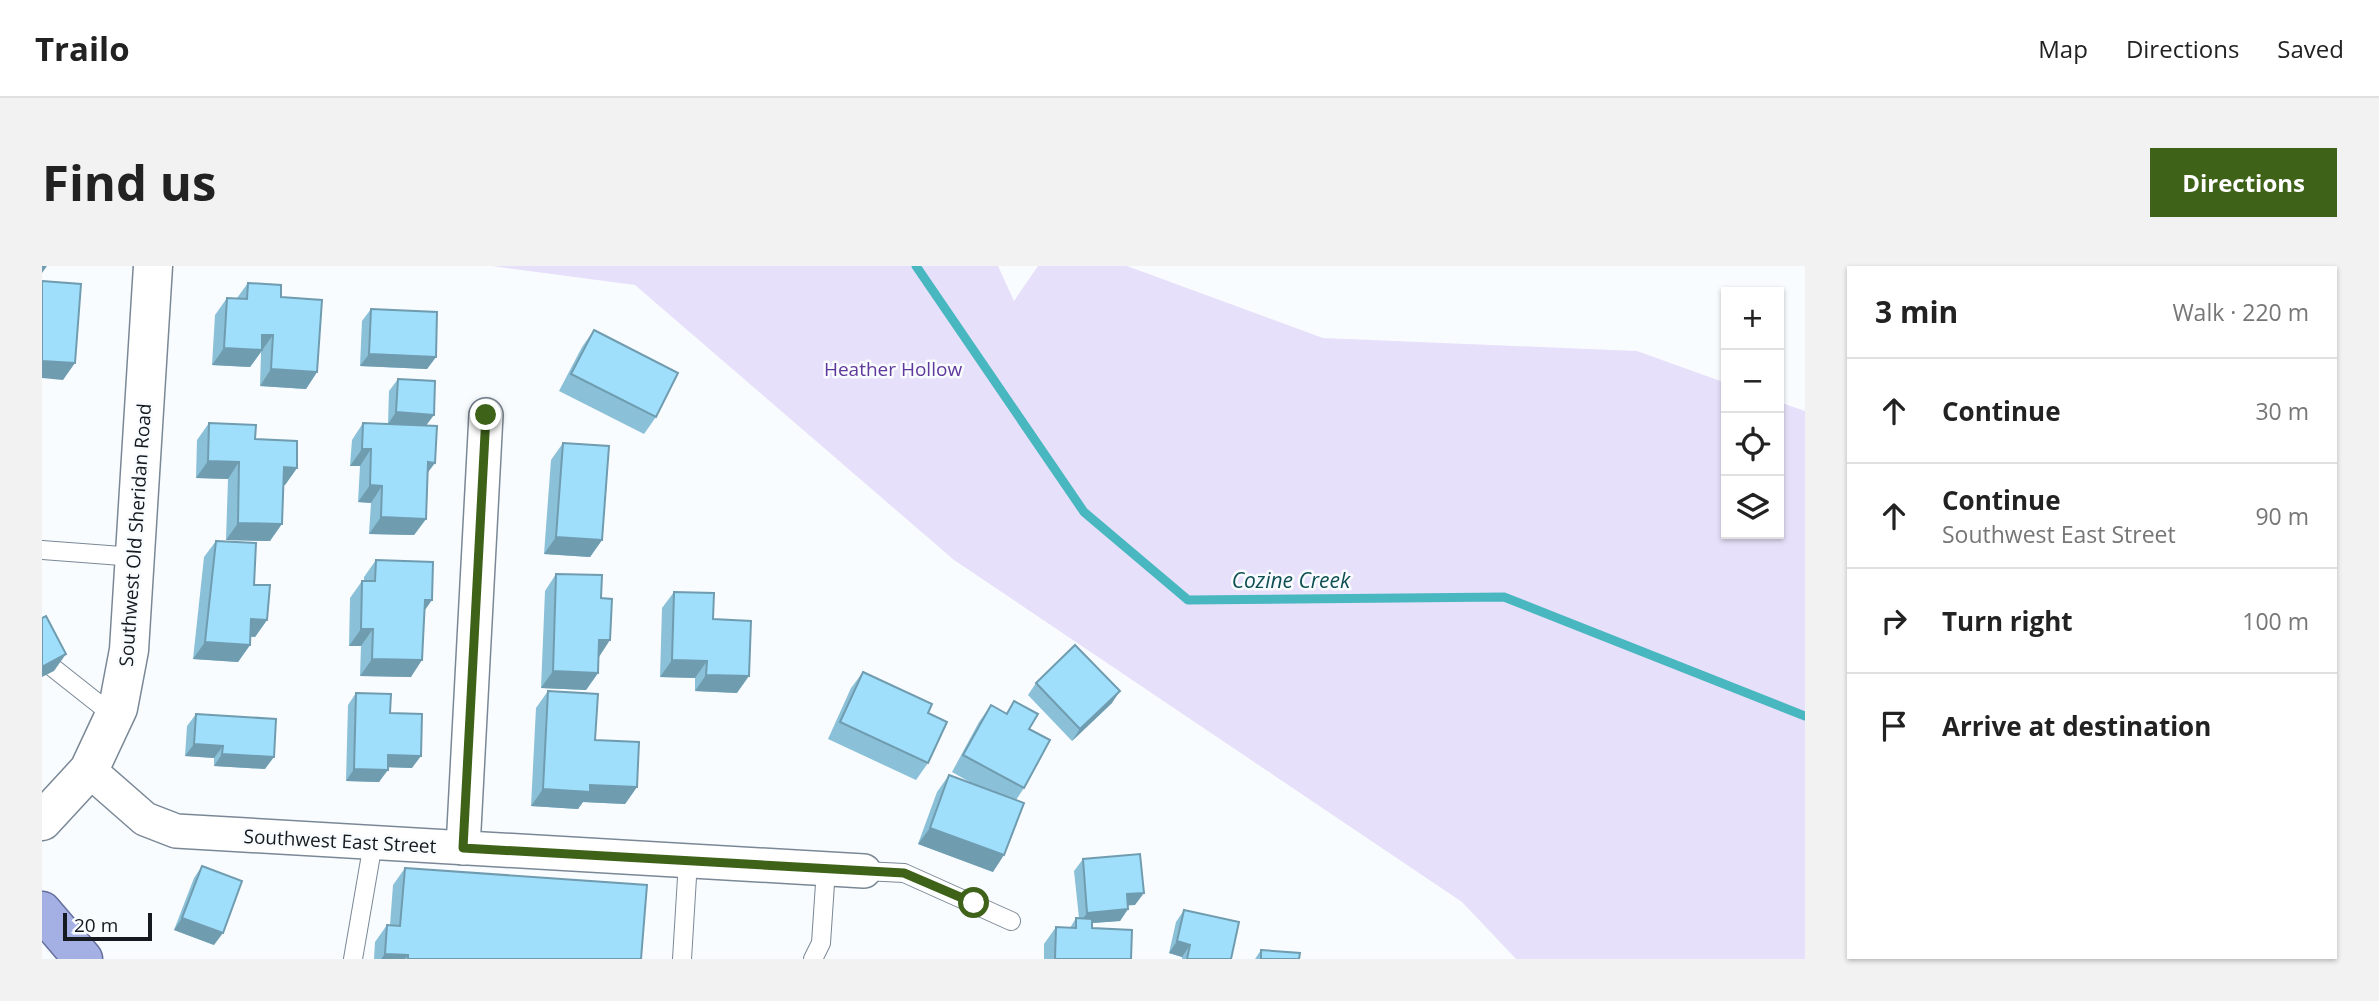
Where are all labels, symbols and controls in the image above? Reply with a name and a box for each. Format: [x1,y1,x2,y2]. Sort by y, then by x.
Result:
text: Trailo [35,26,130,71]
text: Map [2038,32,2088,65]
text: Directions [2126,32,2239,65]
text: Saved [2277,32,2344,65]
button: Directions [2150,148,2337,217]
text: Find us [42,149,216,215]
map controls [1721,287,1784,539]
button: + [1721,287,1784,350]
text: 3 min [1875,291,1958,332]
text: Walk · 220 m [2172,296,2309,328]
button: − [1721,350,1784,413]
park label: Heather Hollow [824,356,962,382]
icon: ahead [1875,392,1913,430]
text: Continue [1942,393,2061,429]
text: 30 m [2255,395,2309,427]
route end [470,399,501,430]
street label: Southwest Old Sheridan Road [113,403,157,667]
button: locate [1721,413,1784,476]
button: layers [1721,476,1784,539]
text: Continue [1942,482,2061,518]
icon: ahead [1875,497,1913,535]
text: 90 m [2255,500,2309,532]
text: Southwest East Street [1942,518,2176,550]
water label: Cozine Creek [1232,566,1351,594]
icon: right [1875,602,1913,640]
text: Turn right [1942,603,2073,639]
text: 100 m [2242,605,2309,637]
icon: arrive [1875,707,1913,745]
text: Arrive at destination [1942,708,2211,744]
street label: Southwest East Street [243,823,437,859]
route start [958,887,989,918]
scale bar [63,910,152,942]
text: 20 m [74,912,118,938]

